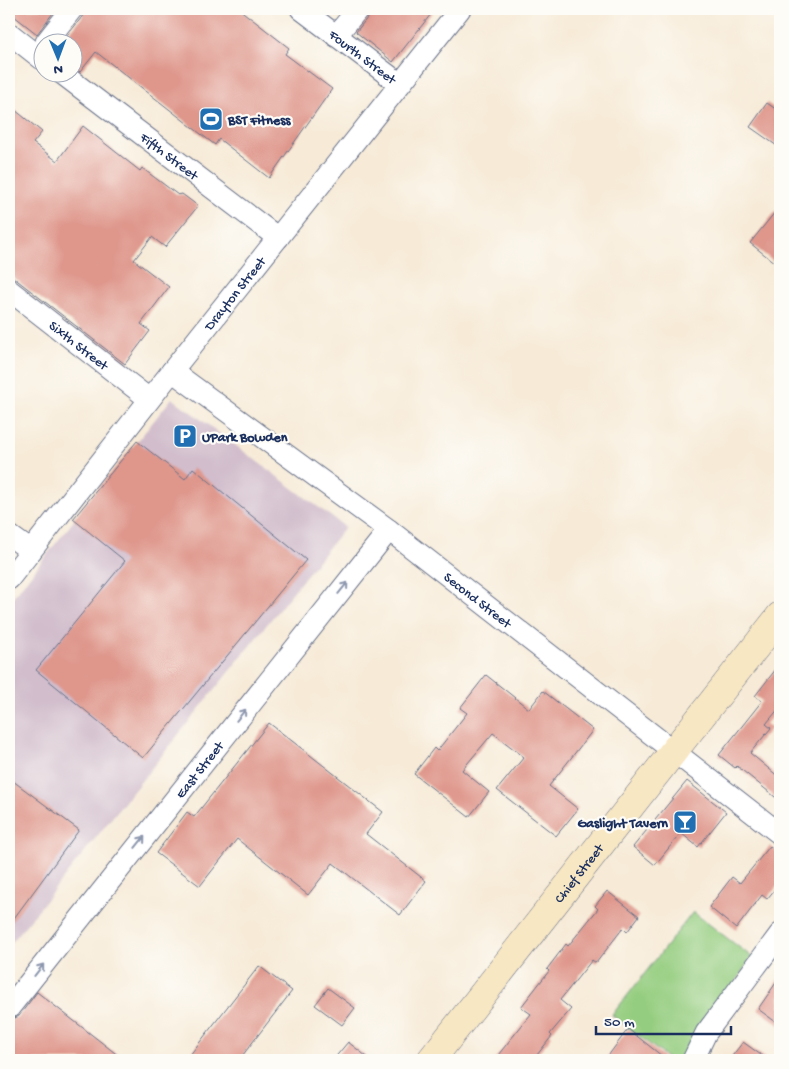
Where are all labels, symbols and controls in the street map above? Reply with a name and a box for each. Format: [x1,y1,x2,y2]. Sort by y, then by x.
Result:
street label: Fourth Street [324,27,400,90]
north arrow [32,32,82,82]
text: N [53,60,63,77]
sports icon: BST Fitness [198,106,224,132]
place label: BST Fitness [227,113,291,130]
street label: Fifth Street [135,129,202,186]
street label: Drayton Street [201,253,271,335]
street label: Sixth Street [45,318,112,376]
parking icon: UPark Bowden [172,423,198,449]
place label: UPark Bowden [202,430,288,447]
street label: Second Street [439,570,515,634]
one-way arrow [337,582,348,595]
one-way arrow [236,709,247,722]
street label: East Street [173,738,229,803]
bar icon: Gaslight Tavern [672,809,698,835]
place label: Gaslight Tavern [577,816,668,833]
one-way arrow [135,836,146,849]
street label: Chief Street [552,840,609,907]
one-way arrow [34,963,45,976]
scale bar [596,1004,732,1036]
text: 50 m [604,1014,635,1032]

